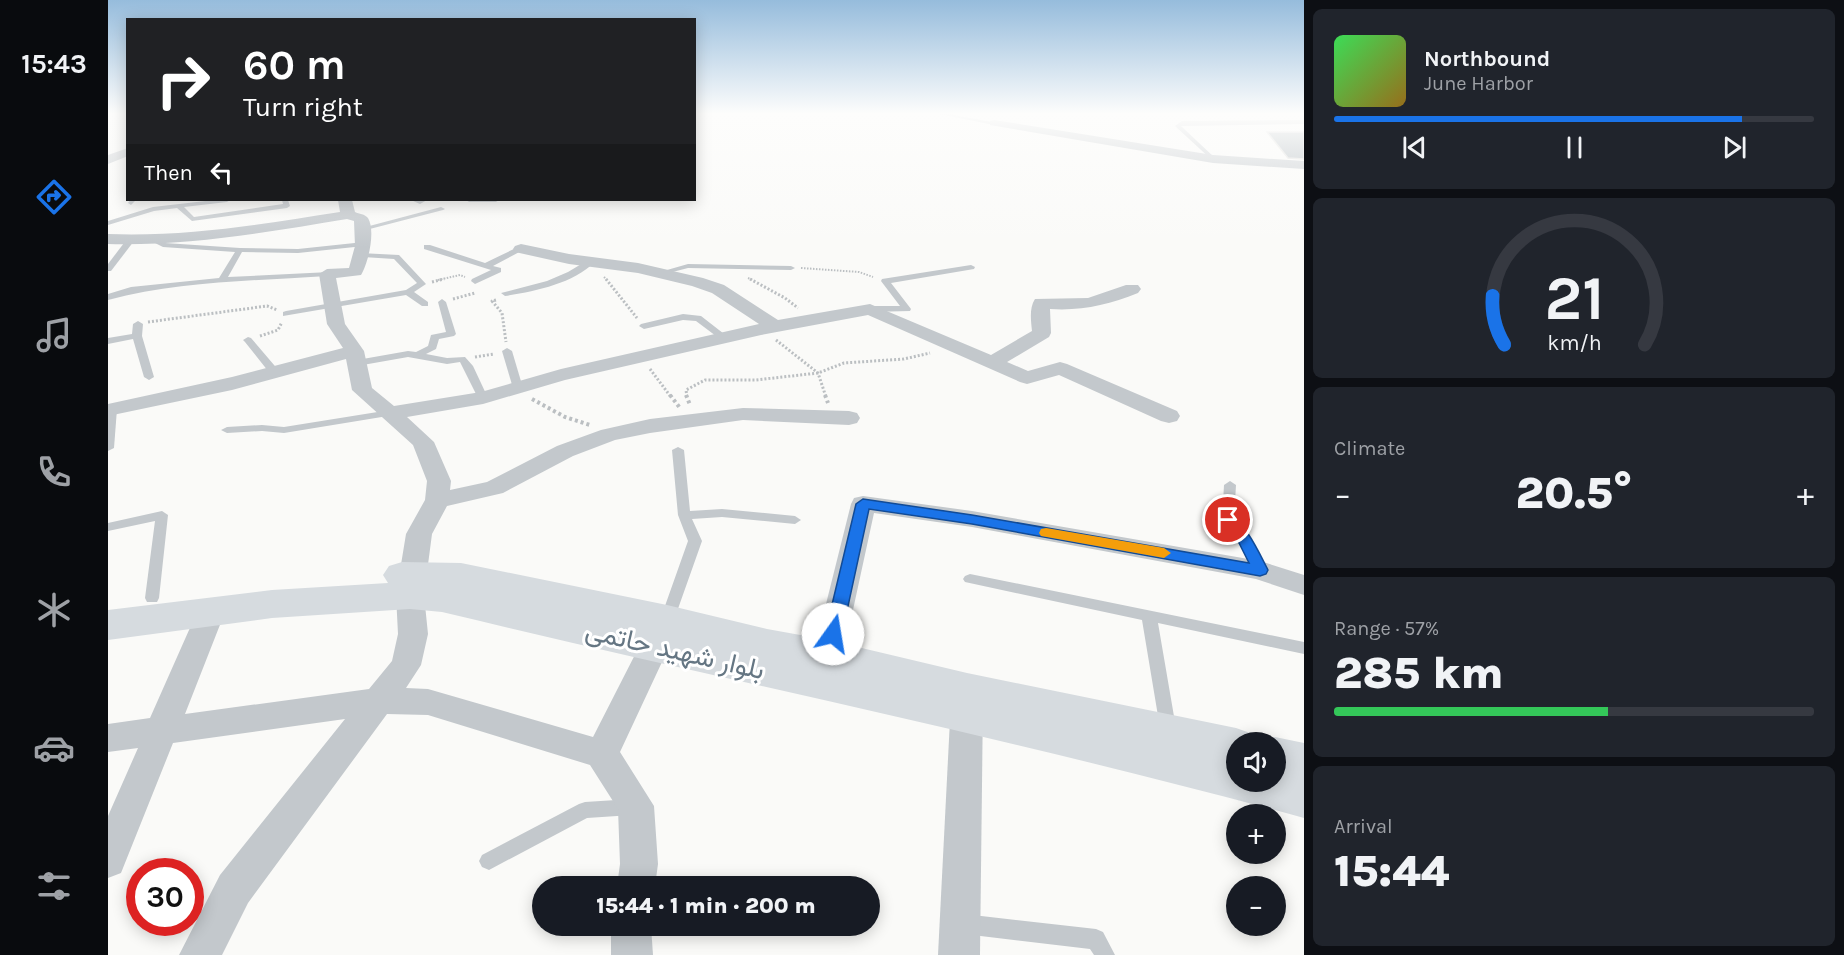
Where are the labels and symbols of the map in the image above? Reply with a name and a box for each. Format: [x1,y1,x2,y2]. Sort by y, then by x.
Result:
pin [1202,494,1253,545]
position arrow [801,602,865,666]
street label: بلوار شهید حاتمی [582,614,768,687]
speed limit sign: 30 [126,858,204,936]

